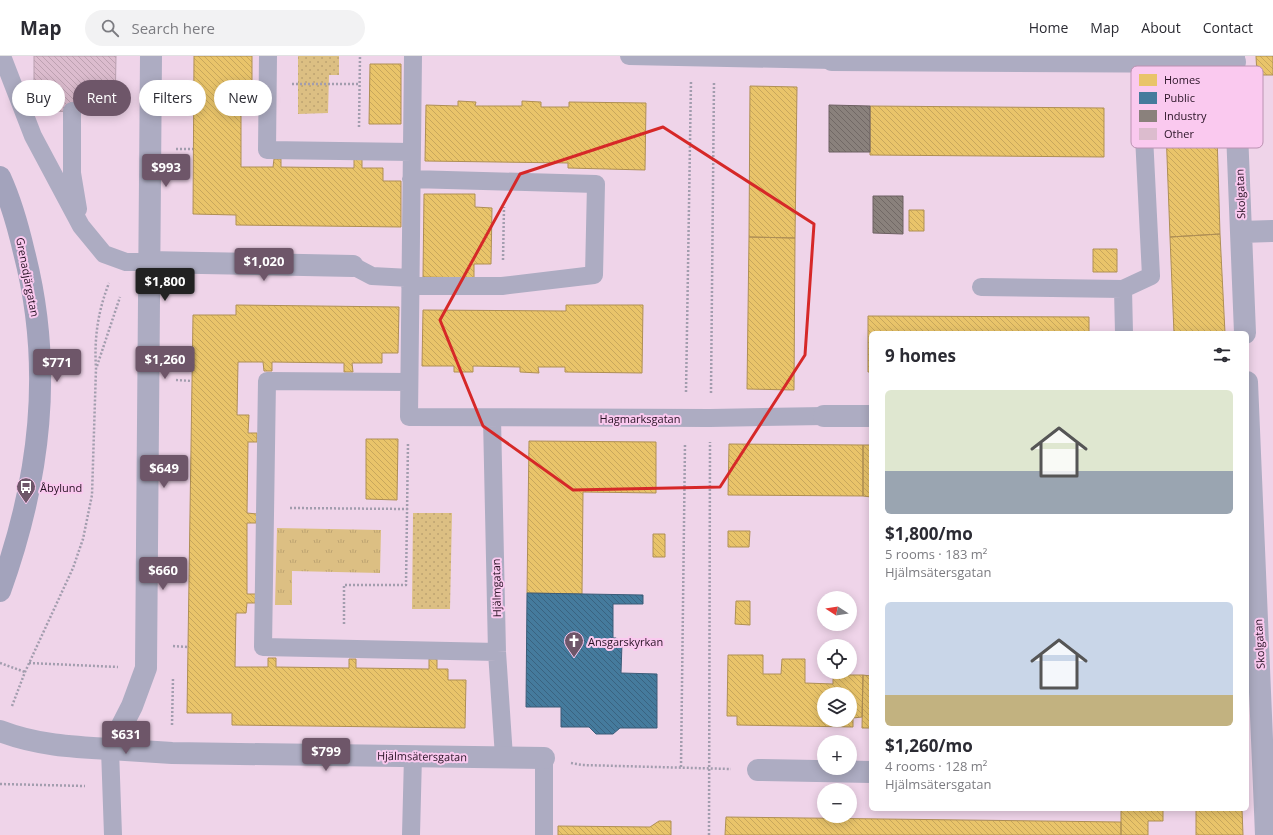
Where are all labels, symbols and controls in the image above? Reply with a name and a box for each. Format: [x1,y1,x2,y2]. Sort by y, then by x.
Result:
search box [85,10,365,46]
text: Map [20,15,61,41]
icon: search [99,17,121,39]
text: Search here [131,18,215,38]
text: Home [1029,18,1068,37]
text: Map [1090,18,1119,37]
text: About [1141,18,1181,37]
text: Contact [1203,18,1253,37]
legend [1131,66,1263,148]
text: Homes [1164,72,1200,87]
chip: Buy [12,80,65,116]
chip: Rent [73,80,131,116]
chip: Filters [139,80,206,116]
chip: New [214,80,272,116]
text: Public [1164,90,1195,105]
text: Industry [1164,108,1207,123]
text: Other [1164,126,1194,141]
pin: $993 [142,154,190,188]
text: $993 [151,158,181,176]
street label: Skolgatan [1232,169,1248,219]
street label: Grenadjärgatan [13,236,43,318]
pin: $1,020 [231,248,297,282]
text: $1,020 [244,252,284,270]
pin: $1,800 [132,268,198,302]
text: $1,800 [145,272,185,290]
text: 9 homes [885,344,956,367]
icon: filters [1211,344,1233,366]
pin: $1,260 [132,346,198,380]
pin: $771 [33,349,81,383]
text: $1,260 [145,350,185,368]
text: $771 [42,353,72,371]
street label: Hagmarksgatan [600,411,680,426]
icon: home [1023,416,1095,488]
pin: $649 [140,455,188,489]
text: $649 [149,459,179,477]
bus stop icon: Åbylund [15,476,37,504]
place label: Åbylund [40,480,82,495]
text: $1,800/mo [885,522,973,545]
text: 5 rooms · 183 m² [885,545,987,563]
pin: $660 [139,557,187,591]
street label: Hjälmgatan [488,558,504,618]
text: $660 [148,561,178,579]
text: Hjälmsätersgatan [885,563,991,581]
north arrow [817,591,857,631]
map controls [817,591,857,823]
street label: Skolgatan [1250,619,1268,669]
icon: home [1023,628,1095,700]
church icon: Ansgarskyrkan [563,630,585,658]
place label: Ansgarskyrkan [588,634,663,649]
button: locate [817,639,857,679]
button: layers [817,687,857,727]
pin: $631 [102,721,150,755]
text: $631 [111,725,141,743]
text: $1,260/mo [885,734,973,757]
button: + [817,735,857,775]
pin: $799 [302,738,350,772]
text: $799 [311,742,341,760]
street label: Hjälmsätersgatan [377,748,467,764]
text: 4 rooms · 128 m² [885,757,987,775]
text: Hjälmsätersgatan [885,775,991,793]
button: − [817,783,857,823]

